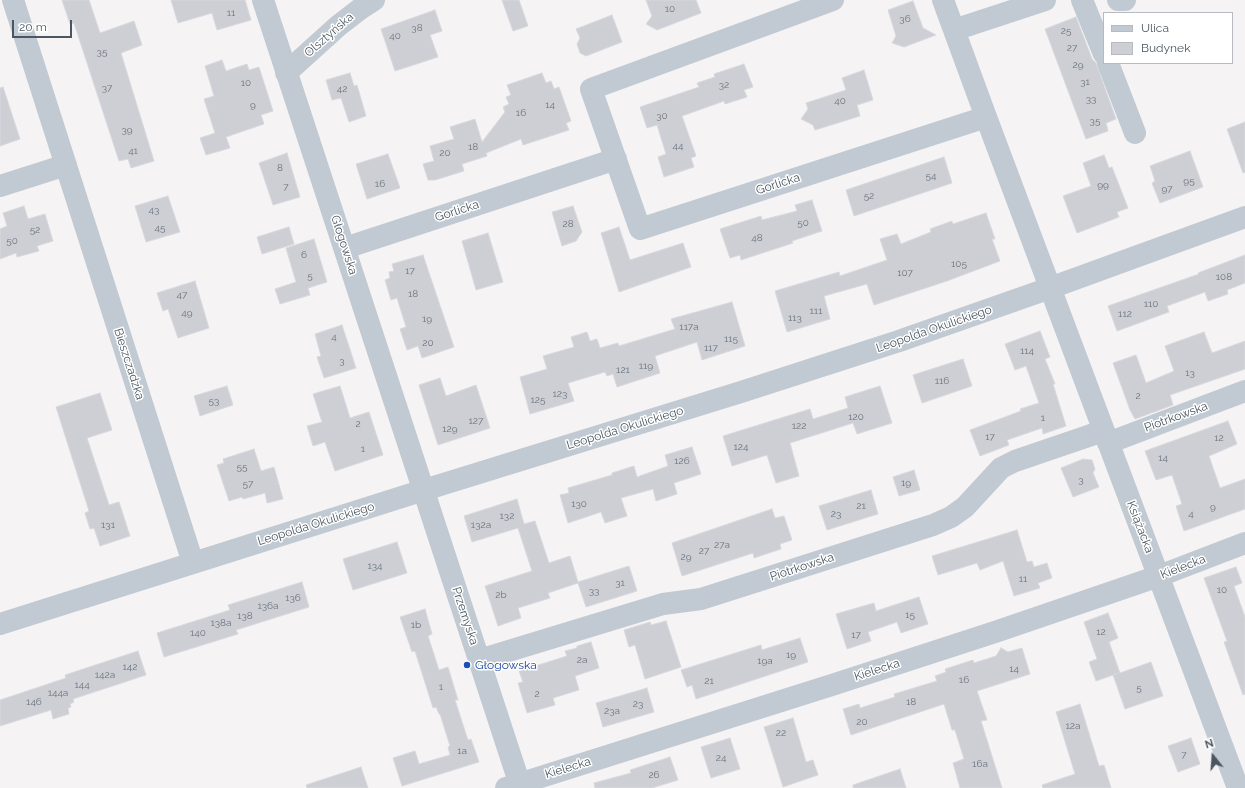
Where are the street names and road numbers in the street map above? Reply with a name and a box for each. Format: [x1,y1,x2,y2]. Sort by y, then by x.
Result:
street label: Olsztyńska [302,10,356,60]
street label: Gorlicka [754,170,802,198]
street label: Gorlicka [433,197,481,225]
street label: Głogowska [328,213,360,277]
street label: Leopolda Okulickiego [874,302,994,356]
street label: Bieszczadzka [111,326,147,402]
street label: Piotrkowska [1142,399,1210,435]
street label: Leopolda Okulickiego [565,403,685,453]
street label: Leopolda Okulickiego [256,499,376,549]
street label: Książacka [1123,499,1157,555]
street label: Piotrkowska [768,550,836,584]
street label: Kielecka [1158,552,1208,582]
street label: Przemyska [449,585,481,647]
street label: Kielecka [852,656,902,684]
street label: Kielecka [543,754,593,782]

